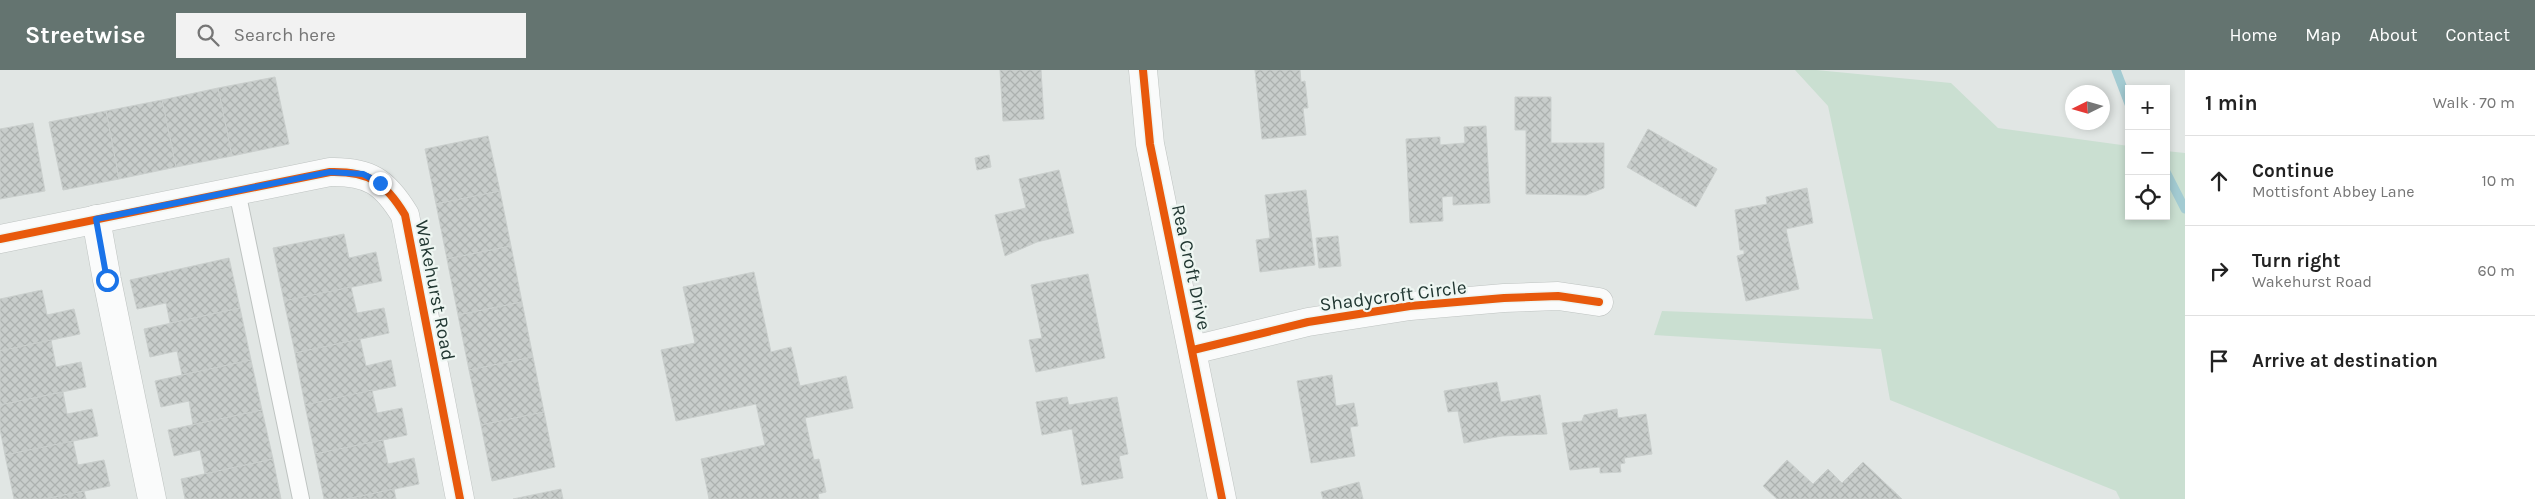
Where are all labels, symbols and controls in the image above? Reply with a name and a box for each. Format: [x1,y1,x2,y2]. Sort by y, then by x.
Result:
search box [176,13,526,58]
text: Streetwise [25,21,146,49]
icon: search [194,21,222,49]
text: Search here [234,24,336,46]
text: Home [2229,24,2277,46]
text: Map [2305,24,2341,46]
text: About [2369,24,2418,46]
text: Contact [2446,24,2510,46]
north arrow [2065,85,2110,130]
map controls [2125,85,2170,220]
button: + [2125,85,2170,130]
text: 1 min [2205,91,2258,115]
text: Walk · 70 m [2433,93,2515,112]
button: − [2125,130,2170,175]
text: Continue [2252,160,2334,182]
icon: ahead [2205,167,2233,195]
text: 10 m [2481,171,2515,190]
route end [369,172,392,195]
button: locate [2125,175,2170,220]
text: Mottisfont Abbey Lane [2252,182,2415,201]
street label: Rea Croft Drive [1167,202,1215,332]
street label: Wakehurst Road [411,218,459,362]
text: Turn right [2252,250,2341,272]
icon: right [2205,257,2233,285]
text: 60 m [2478,261,2515,280]
route start [96,269,119,292]
text: Wakehurst Road [2252,272,2372,291]
street label: Shadycroft Circle [1318,276,1468,316]
icon: arrive [2205,347,2233,375]
text: Arrive at destination [2252,350,2438,372]

